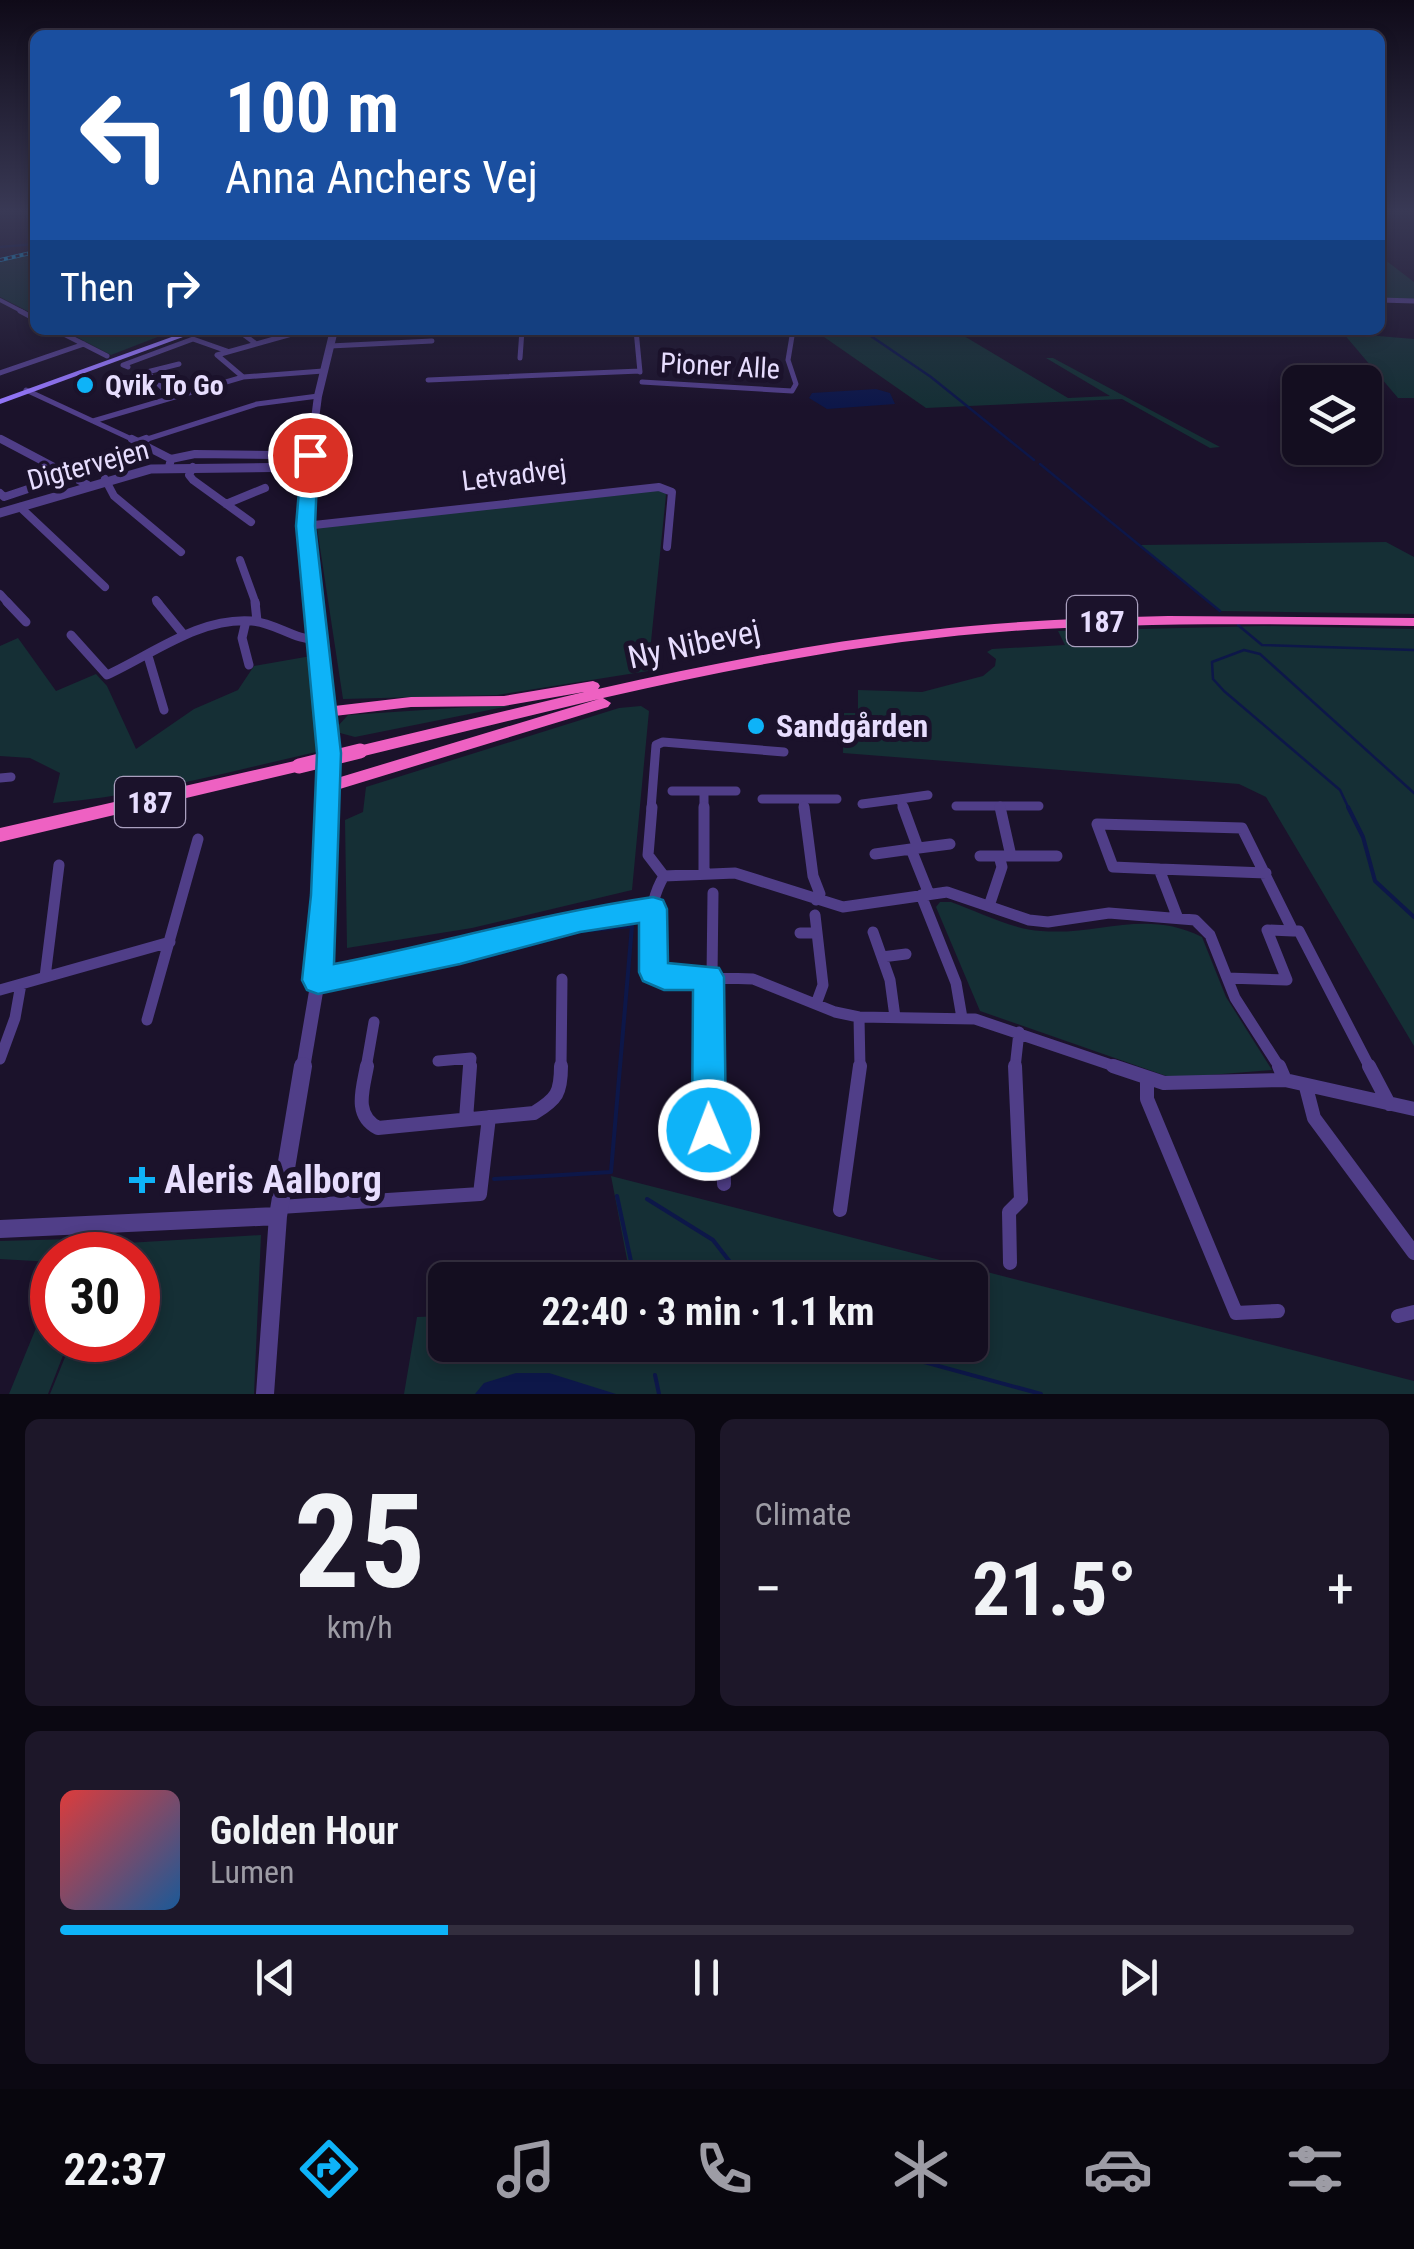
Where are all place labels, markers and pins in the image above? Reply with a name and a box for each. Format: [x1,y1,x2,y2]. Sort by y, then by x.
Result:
place label: Qvik To Go [105,369,224,402]
marker: Qvik To Go [74,374,96,396]
pin [268,413,353,498]
place label: Sandgården [776,707,928,745]
marker: Sandgården [745,715,767,737]
place label: Aleris Aalborg [164,1158,382,1202]
marker: Aleris Aalborg [129,1167,155,1193]

